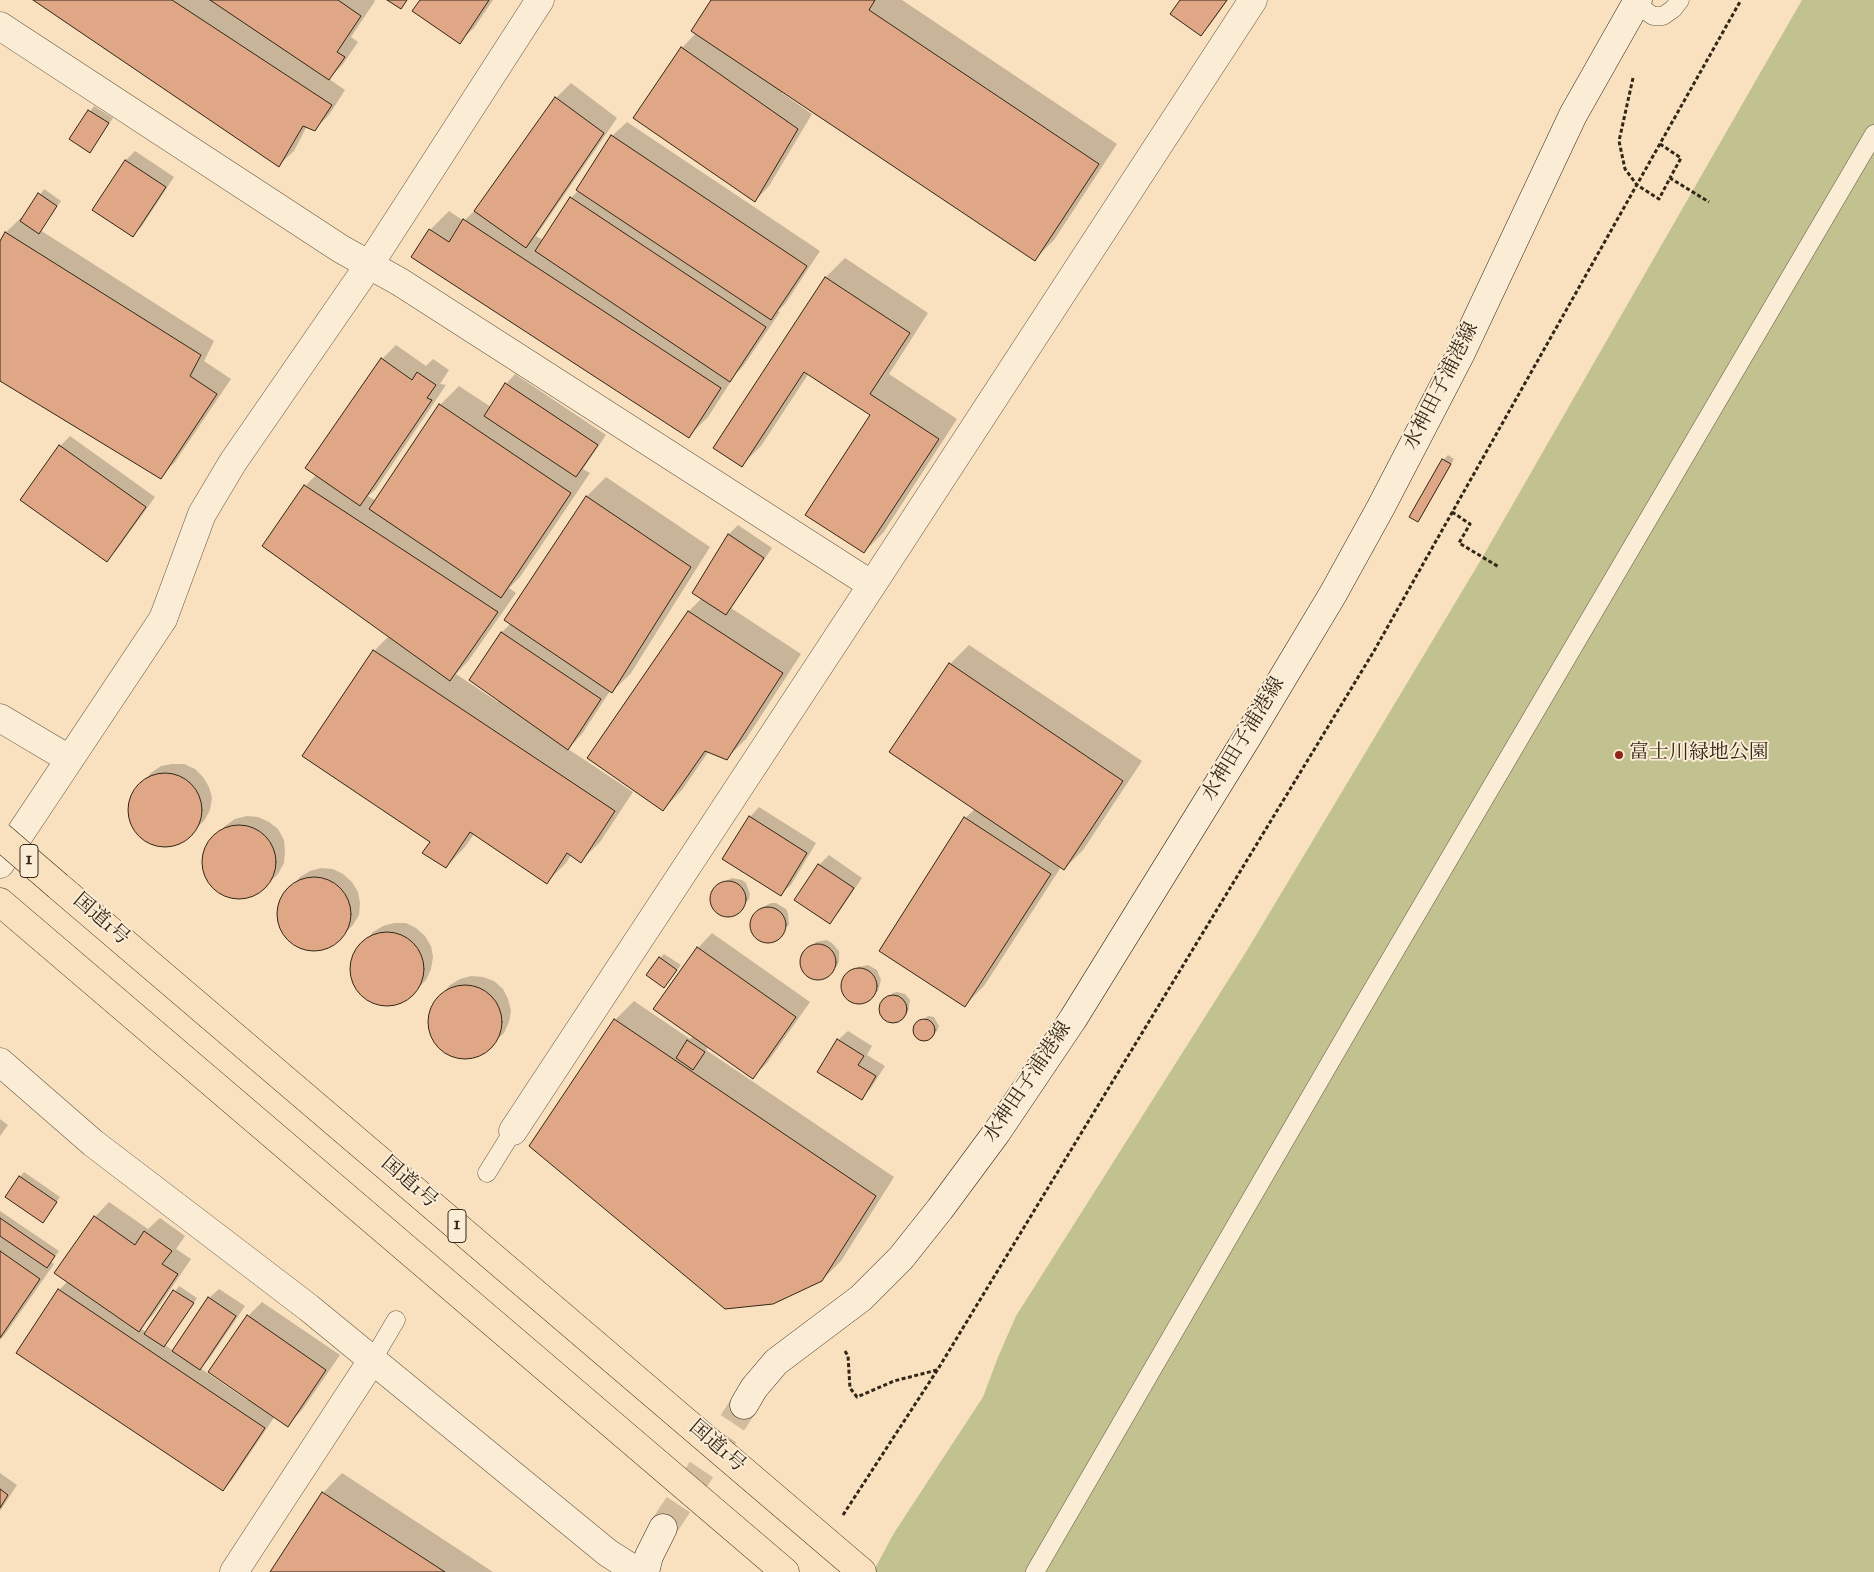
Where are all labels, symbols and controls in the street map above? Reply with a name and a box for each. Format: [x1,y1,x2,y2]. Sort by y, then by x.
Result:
street label: 水神田子浦港線 [1401,319,1485,455]
street label: 水神田子浦港線 [1199,674,1291,806]
place label: 富士川緑地公園 [1629,743,1769,767]
marker: 富士川緑地公園 [1613,749,1625,761]
road number: 1 [20,844,38,878]
street label: 国道1号 [67,890,133,952]
street label: 水神田子浦港線 [980,1018,1078,1148]
street label: 国道1号 [375,1153,441,1215]
road number: 1 [448,1210,466,1242]
street label: 国道1号 [683,1417,749,1479]

